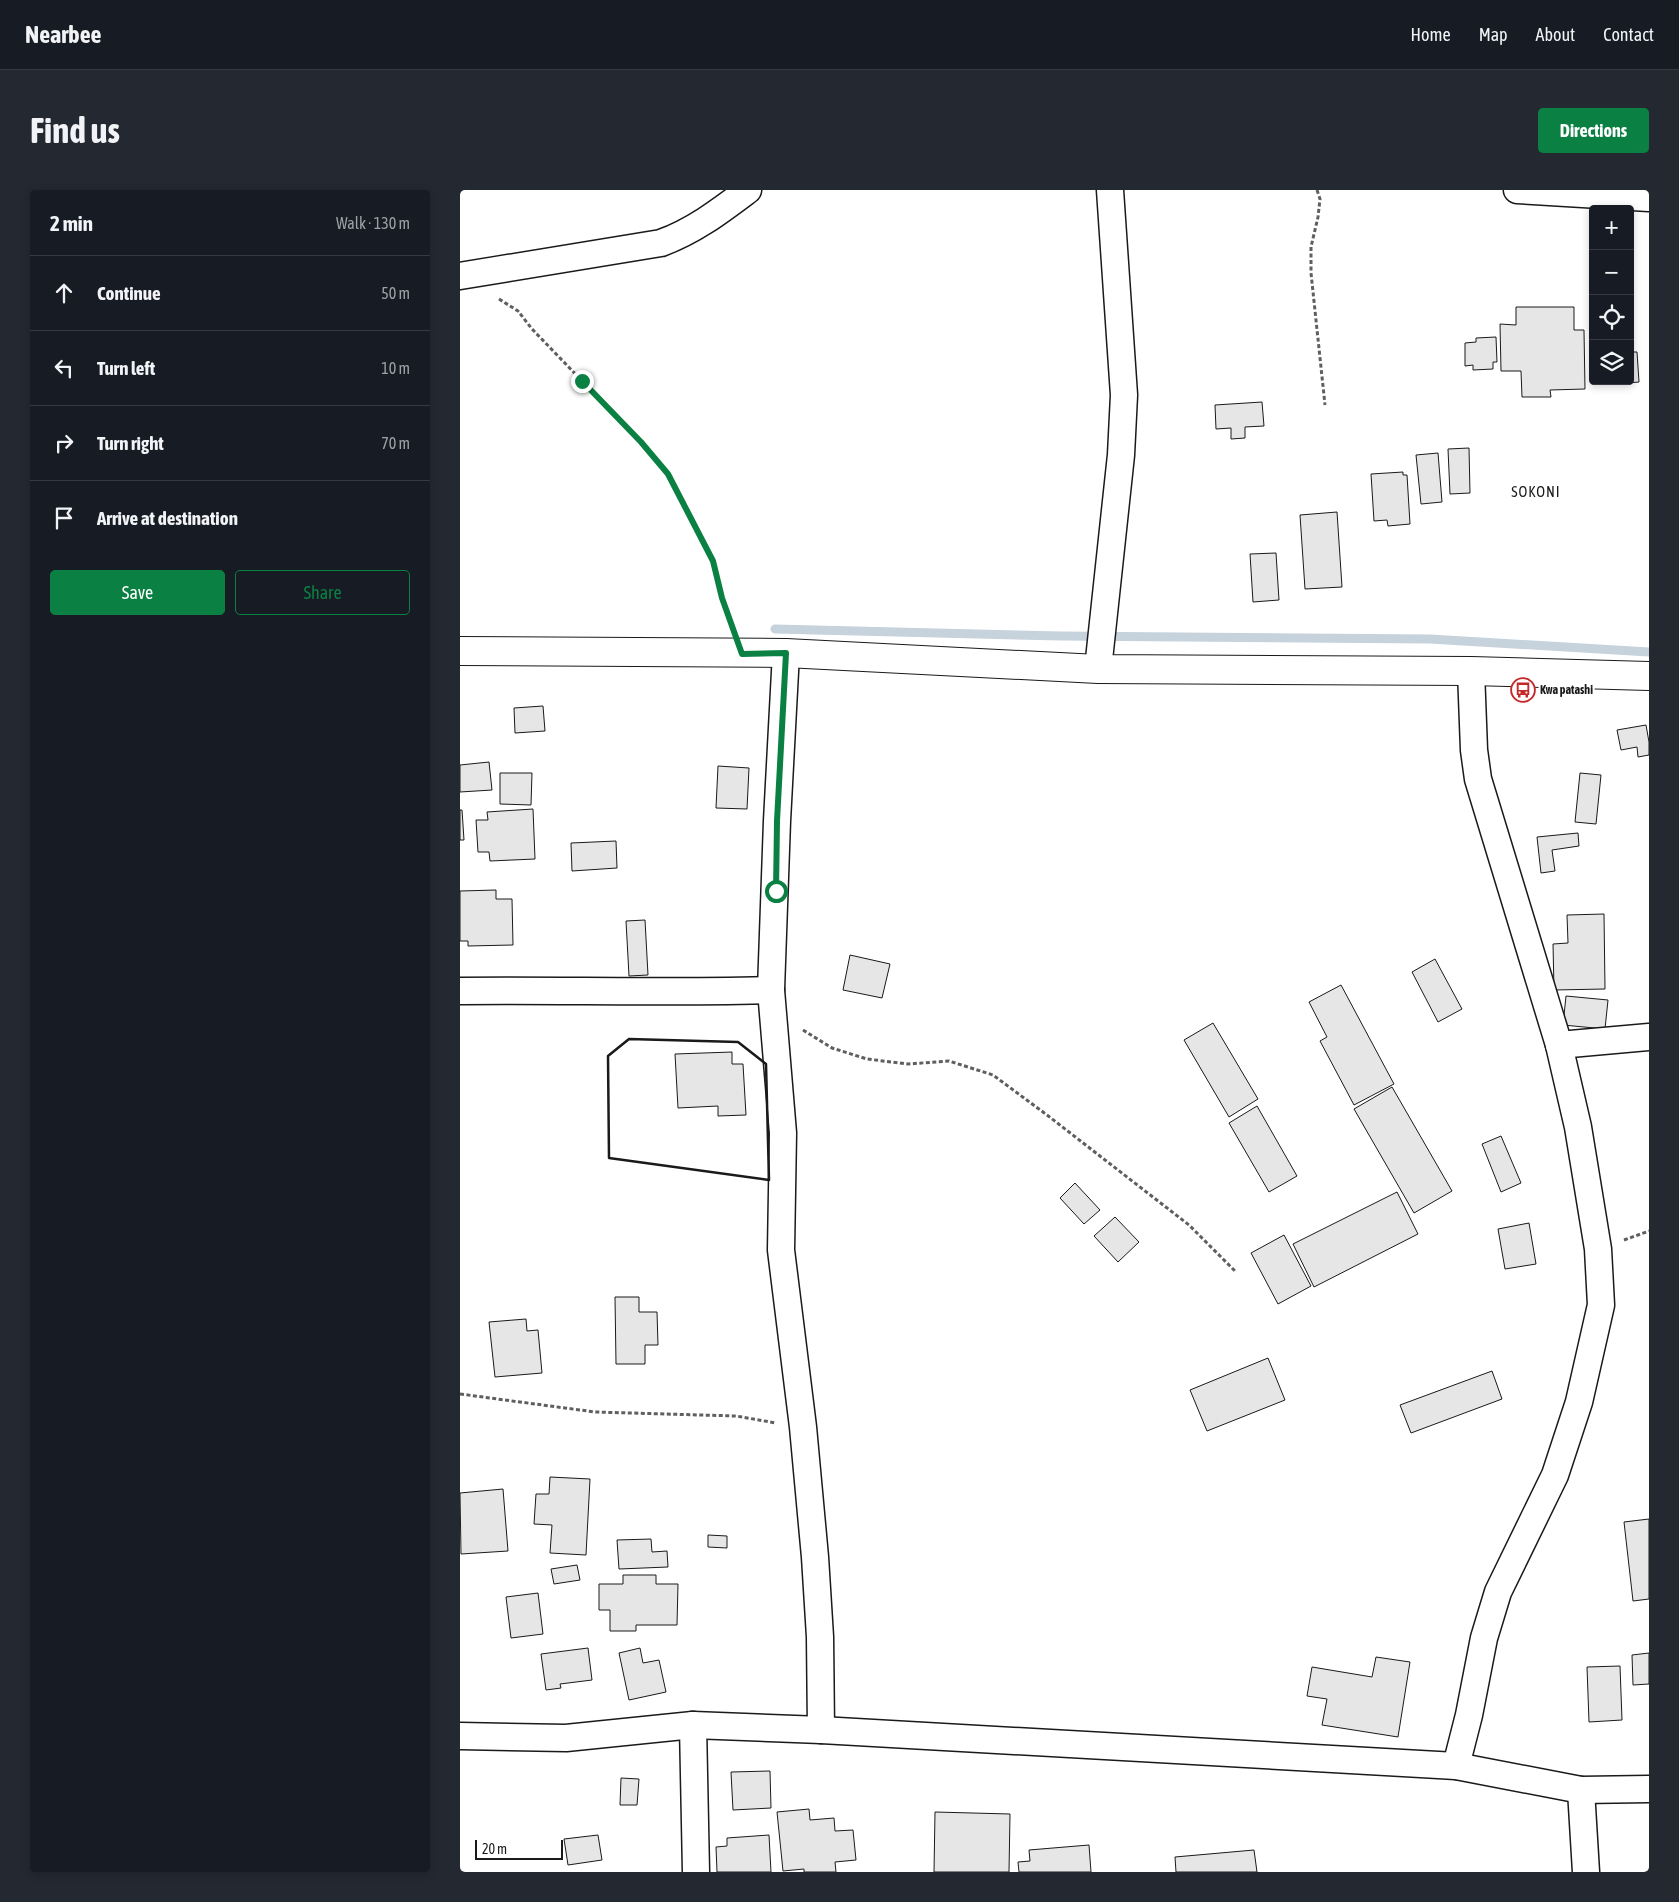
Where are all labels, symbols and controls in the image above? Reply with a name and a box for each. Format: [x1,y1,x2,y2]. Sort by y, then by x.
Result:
text: Nearbee [25,21,101,48]
text: Home [1411,24,1451,45]
text: Map [1479,24,1508,45]
text: About [1536,24,1575,45]
text: Contact [1603,24,1654,45]
button: Directions [1538,108,1649,153]
text: Find us [30,110,120,150]
map controls [1589,205,1634,385]
button: + [1589,205,1634,250]
text: 2 min [50,211,93,235]
text: Walk · 130 m [336,214,410,232]
button: − [1589,250,1634,295]
icon: ahead [50,279,78,307]
text: Continue [97,282,161,304]
text: 50 m [381,284,410,302]
button: locate [1589,295,1634,340]
button: layers [1589,340,1634,385]
icon: left [50,354,78,382]
text: Turn left [97,357,155,379]
text: 10 m [381,359,410,377]
route end [571,370,594,393]
icon: right [50,429,78,457]
text: Turn right [97,432,164,454]
text: 70 m [381,434,410,452]
district label: SOKONI [1511,483,1561,500]
icon: arrive [50,504,78,532]
text: Arrive at destination [97,507,238,529]
button: Save [50,570,225,615]
button: Share [235,570,410,615]
bus stop icon: Kwa patashi [1510,677,1536,703]
place label: Kwa patashi [1540,683,1593,697]
route start [765,880,788,903]
scale bar [475,1837,562,1860]
text: 20 m [482,1841,507,1857]

